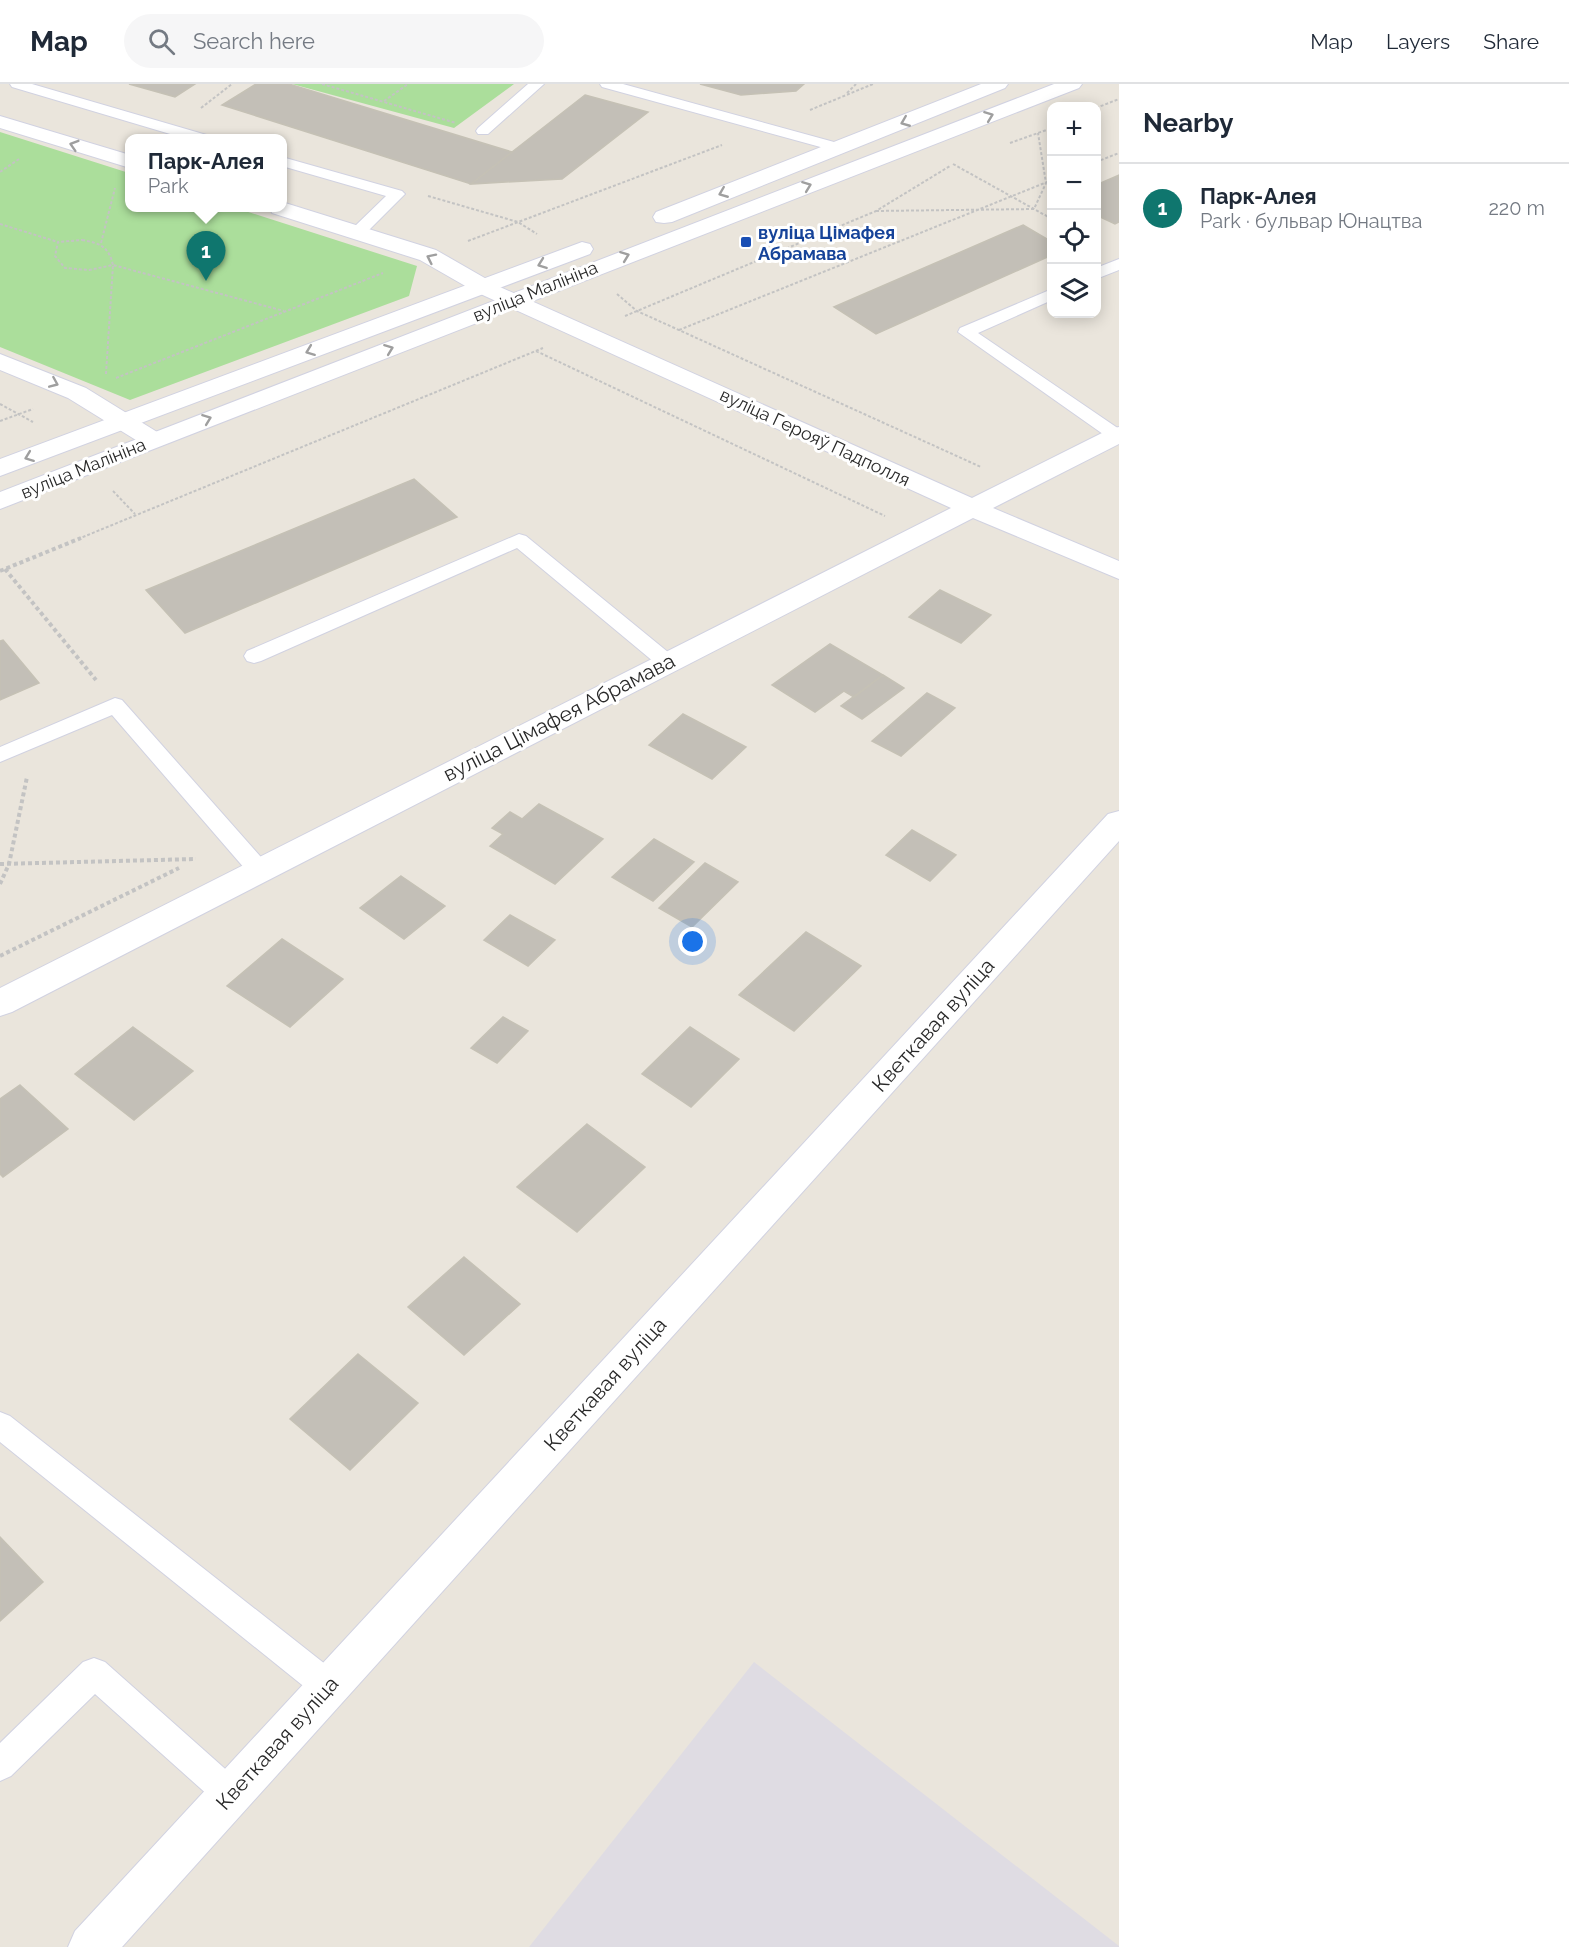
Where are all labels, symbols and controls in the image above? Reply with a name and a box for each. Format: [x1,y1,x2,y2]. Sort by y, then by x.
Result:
search box [124,14,544,68]
text: Map [30,25,88,58]
icon: search [145,25,178,58]
text: Search here [193,28,315,54]
text: Map [1310,29,1353,54]
text: Layers [1386,29,1450,54]
text: Share [1483,29,1539,54]
map controls [1047,102,1101,318]
button: + [1047,102,1101,156]
text: Nearby [1143,108,1233,138]
one-way arrow [983,111,994,123]
one-way arrow [900,114,910,127]
popup [125,134,287,212]
one-way arrow [69,139,80,152]
text: Парк-Алея [148,148,264,174]
button: − [1047,156,1101,210]
text: Park [148,174,189,198]
one-way arrow [801,181,812,193]
text: Парк-Алея [1200,183,1317,209]
one-way arrow [719,186,729,199]
text: 1 [1158,196,1167,220]
text: 220 m [1488,196,1545,220]
text: Park · бульвар Юнацтва [1200,209,1422,233]
button: locate [1047,210,1101,264]
place label: вуліца Цімафея Абрамава [758,222,895,264]
pin: 1 [186,232,226,281]
marker: вуліца Цімафея Абрамава [739,235,753,249]
one-way arrow [619,251,630,263]
one-way arrow [427,253,438,265]
street label: вуліца Малініна [470,256,600,326]
one-way arrow [537,257,548,270]
button: layers [1047,264,1101,318]
one-way arrow [383,343,394,356]
one-way arrow [305,344,316,356]
one-way arrow [48,376,59,388]
street label: вуліца Герояў Падполля [717,384,913,490]
one-way arrow [201,414,212,426]
street label: вуліца Малініна [18,433,148,503]
one-way arrow [24,450,35,462]
street label: вуліца Цімафея Абрамава [439,648,679,786]
your location [678,927,707,956]
street label: Кветкавая вуліца [867,953,999,1097]
street label: Кветкавая вуліца [539,1312,671,1456]
street label: Кветкавая вуліца [211,1671,343,1815]

